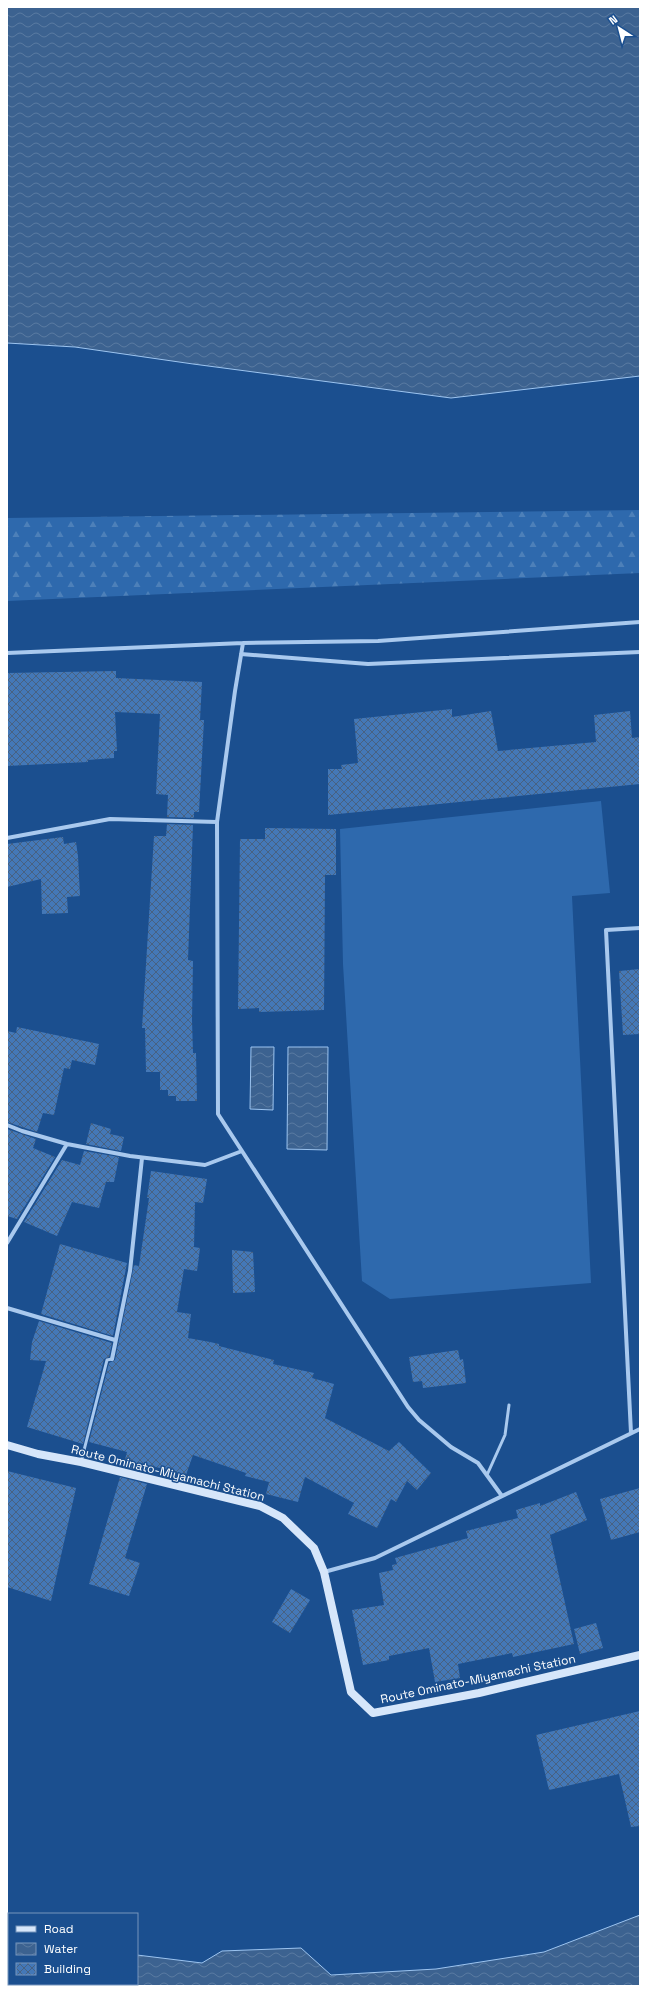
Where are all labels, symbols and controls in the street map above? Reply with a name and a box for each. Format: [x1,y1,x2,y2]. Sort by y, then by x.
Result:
north arrow [599,8,639,48]
text: N [606,12,620,28]
street label: Route Ominato-Miyamachi Station [70,1441,266,1505]
street label: Route Ominato-Miyamachi Station [379,1650,577,1708]
legend [8,1913,138,1985]
text: Road [44,1921,73,1937]
text: Water [44,1941,78,1957]
text: Building [44,1961,91,1977]

